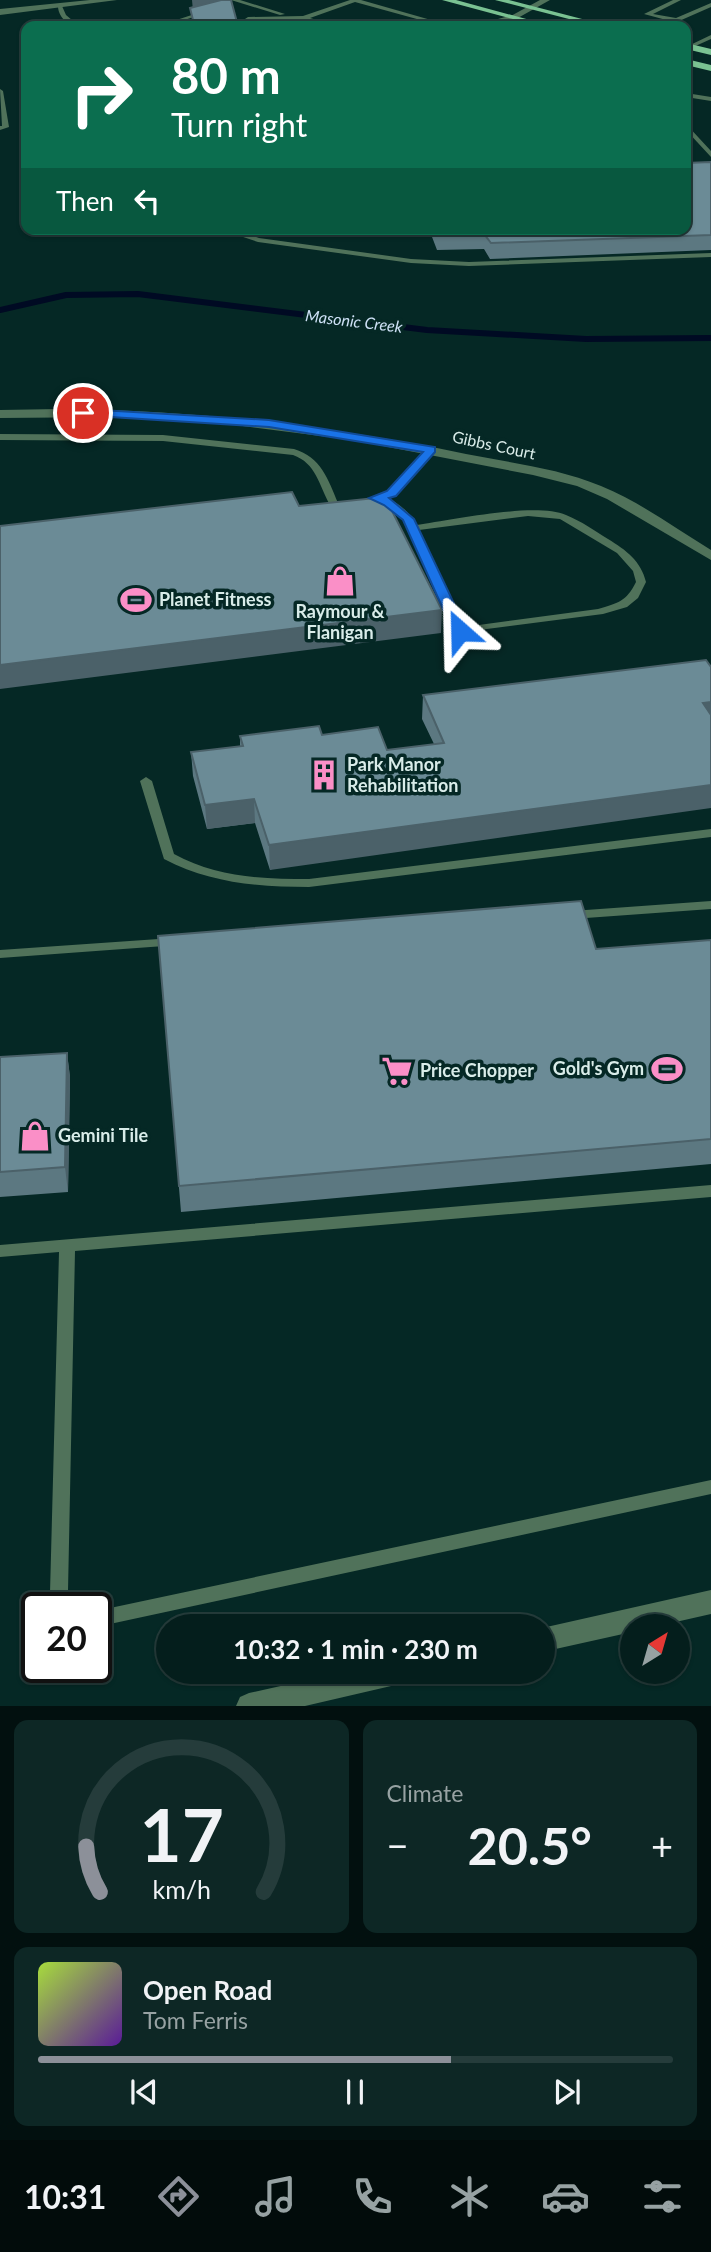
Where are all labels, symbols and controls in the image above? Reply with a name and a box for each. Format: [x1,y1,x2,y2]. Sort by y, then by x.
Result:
text: 80 m [171,46,281,104]
icon: right [56,49,147,140]
text: Turn right [171,105,307,144]
icon: left [128,182,166,220]
text: Then [56,185,114,217]
water label: Masonic Creek [304,305,404,336]
pin [53,383,113,443]
icon: arrive [64,394,102,432]
street label: Gibbs Court [451,426,538,463]
shop icon: Raymour & Flanigan [323,564,357,598]
sports icon: Planet Fitness [119,583,153,617]
place label: Planet Fitness [159,588,272,610]
position arrow [423,594,497,668]
place label: Raymour & Flanigan [295,600,385,643]
place label: Park Manor Rehabilitation [347,753,458,796]
building icon: Park Manor Rehabilitation [307,758,341,792]
sports icon: Gold's Gym [650,1052,684,1086]
supermarket icon: Price Chopper [380,1054,414,1088]
place label: Gold's Gym [553,1057,644,1079]
place label: Price Chopper [420,1059,534,1081]
shop icon: Gemini Tile [18,1119,52,1153]
place label: Gemini Tile [58,1124,149,1146]
speed limit sign: 20 [21,1592,112,1683]
north arrow [620,1614,690,1684]
map controls [620,1614,690,1684]
text: 10:32 · 1 min · 230 m [233,1633,478,1665]
text: Climate [387,1779,463,1807]
text: 17 [139,1791,223,1879]
text: 20.5° [468,1814,592,1876]
text: − [387,1822,409,1868]
text: + [651,1822,673,1868]
text: km/h [152,1874,211,1904]
text: Open Road [143,1974,272,2006]
text: Tom Ferris [143,2006,248,2034]
icon: previous [125,2073,163,2111]
icon: pause [336,2073,374,2111]
icon: next [548,2073,586,2111]
icon: directions [154,2172,203,2221]
icon: music [251,2172,300,2221]
icon: phone [348,2172,397,2221]
icon: climate [445,2172,494,2221]
icon: car [541,2172,590,2221]
icon: filters [638,2172,687,2221]
text: 10:31 [24,2177,106,2216]

